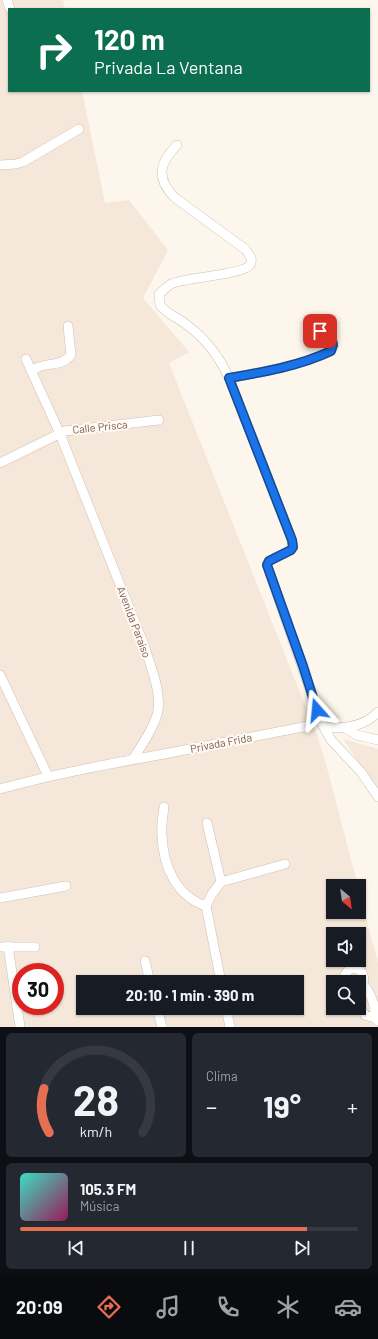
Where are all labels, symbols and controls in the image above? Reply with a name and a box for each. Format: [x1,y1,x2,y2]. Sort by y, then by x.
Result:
text: 120 m [94,22,165,56]
icon: right [28,24,80,76]
text: Privada La Ventana [94,56,243,78]
pin [303,314,337,348]
icon: arrive [309,320,331,342]
street label: Calle Prisca [72,417,128,436]
street label: Avenida Paraíso [115,584,154,659]
position arrow [296,689,338,731]
street label: Privada Frida [189,730,253,755]
north arrow [326,879,366,919]
map controls [326,879,366,1015]
button: sound [326,927,366,967]
speed limit sign: 30 [12,963,64,1015]
button: search [326,975,366,1015]
text: 20:10 · 1 min · 390 m [126,986,254,1004]
text: Clima [206,1068,238,1084]
text: 28 [73,1074,119,1124]
text: 19° [263,1088,301,1124]
text: − [206,1093,217,1119]
text: + [347,1093,358,1119]
text: km/h [80,1123,112,1140]
text: 105.3 FM [80,1180,136,1198]
text: Música [80,1198,119,1214]
icon: previous [65,1237,87,1259]
icon: pause [178,1237,200,1259]
icon: next [291,1237,313,1259]
icon: directions [95,1293,123,1321]
icon: music [154,1293,182,1321]
icon: phone [214,1293,242,1321]
icon: climate [274,1293,302,1321]
icon: car [334,1293,362,1321]
text: 20:09 [16,1296,63,1318]

